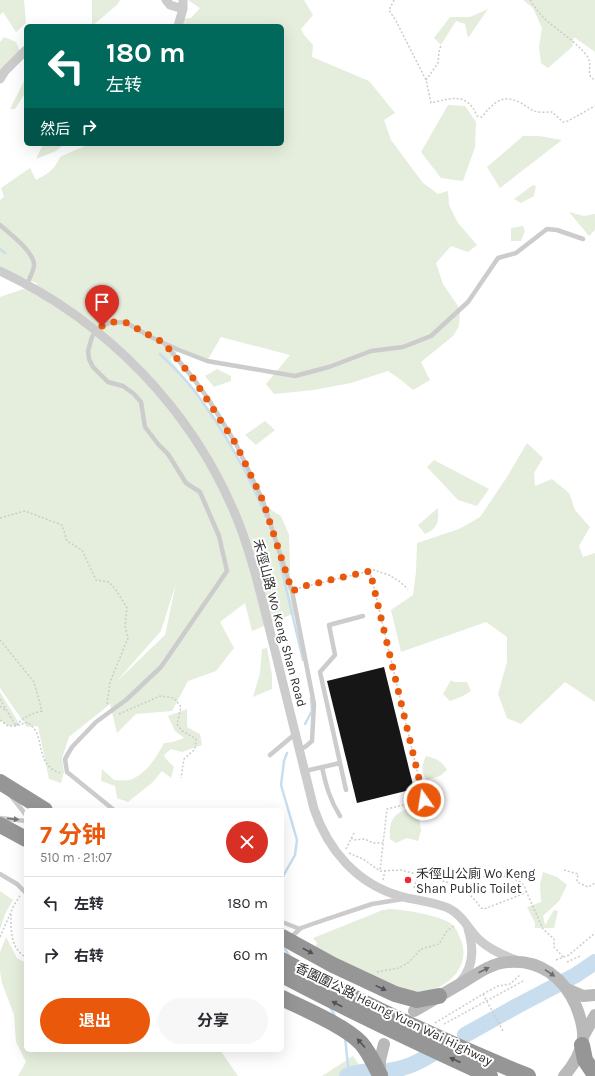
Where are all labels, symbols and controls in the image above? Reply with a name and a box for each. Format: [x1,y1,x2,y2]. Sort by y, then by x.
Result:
text: 180 m [106,36,185,69]
icon: left [40,40,92,92]
text: 左转 [106,74,142,96]
icon: right [78,116,100,138]
text: 然后 [40,120,70,138]
pin [85,285,119,326]
icon: arrive [91,291,113,313]
street label: 禾徑山路 Wo Keng Shan Road [250,537,310,709]
position arrow [403,779,445,821]
one-way arrow [7,816,19,822]
text: 7 分钟 [40,821,106,849]
button: close [226,821,268,863]
text: 510 m · 21:07 [40,850,112,865]
place label: 禾徑山公廁 Wo Keng Shan Public Toilet [416,866,536,896]
marker: 禾徑山公廁 Wo Keng Shan Public Toilet [403,875,413,885]
icon: left [40,892,62,914]
text: 180 m [227,894,268,912]
text: 左转 [74,895,104,913]
icon: right [40,944,62,966]
text: 60 m [233,946,268,964]
text: 右转 [74,947,104,965]
one-way arrow [302,948,314,954]
street label: 香園圍公路 Heung Yuen Wai Highway [293,960,495,1068]
one-way arrow [479,967,490,973]
one-way arrow [545,969,556,977]
one-way arrow [376,985,387,991]
button: 退出 [40,998,150,1044]
button: 分享 [158,998,268,1044]
one-way arrow [331,1001,343,1008]
one-way arrow [356,1038,365,1049]
one-way arrow [449,1057,460,1063]

